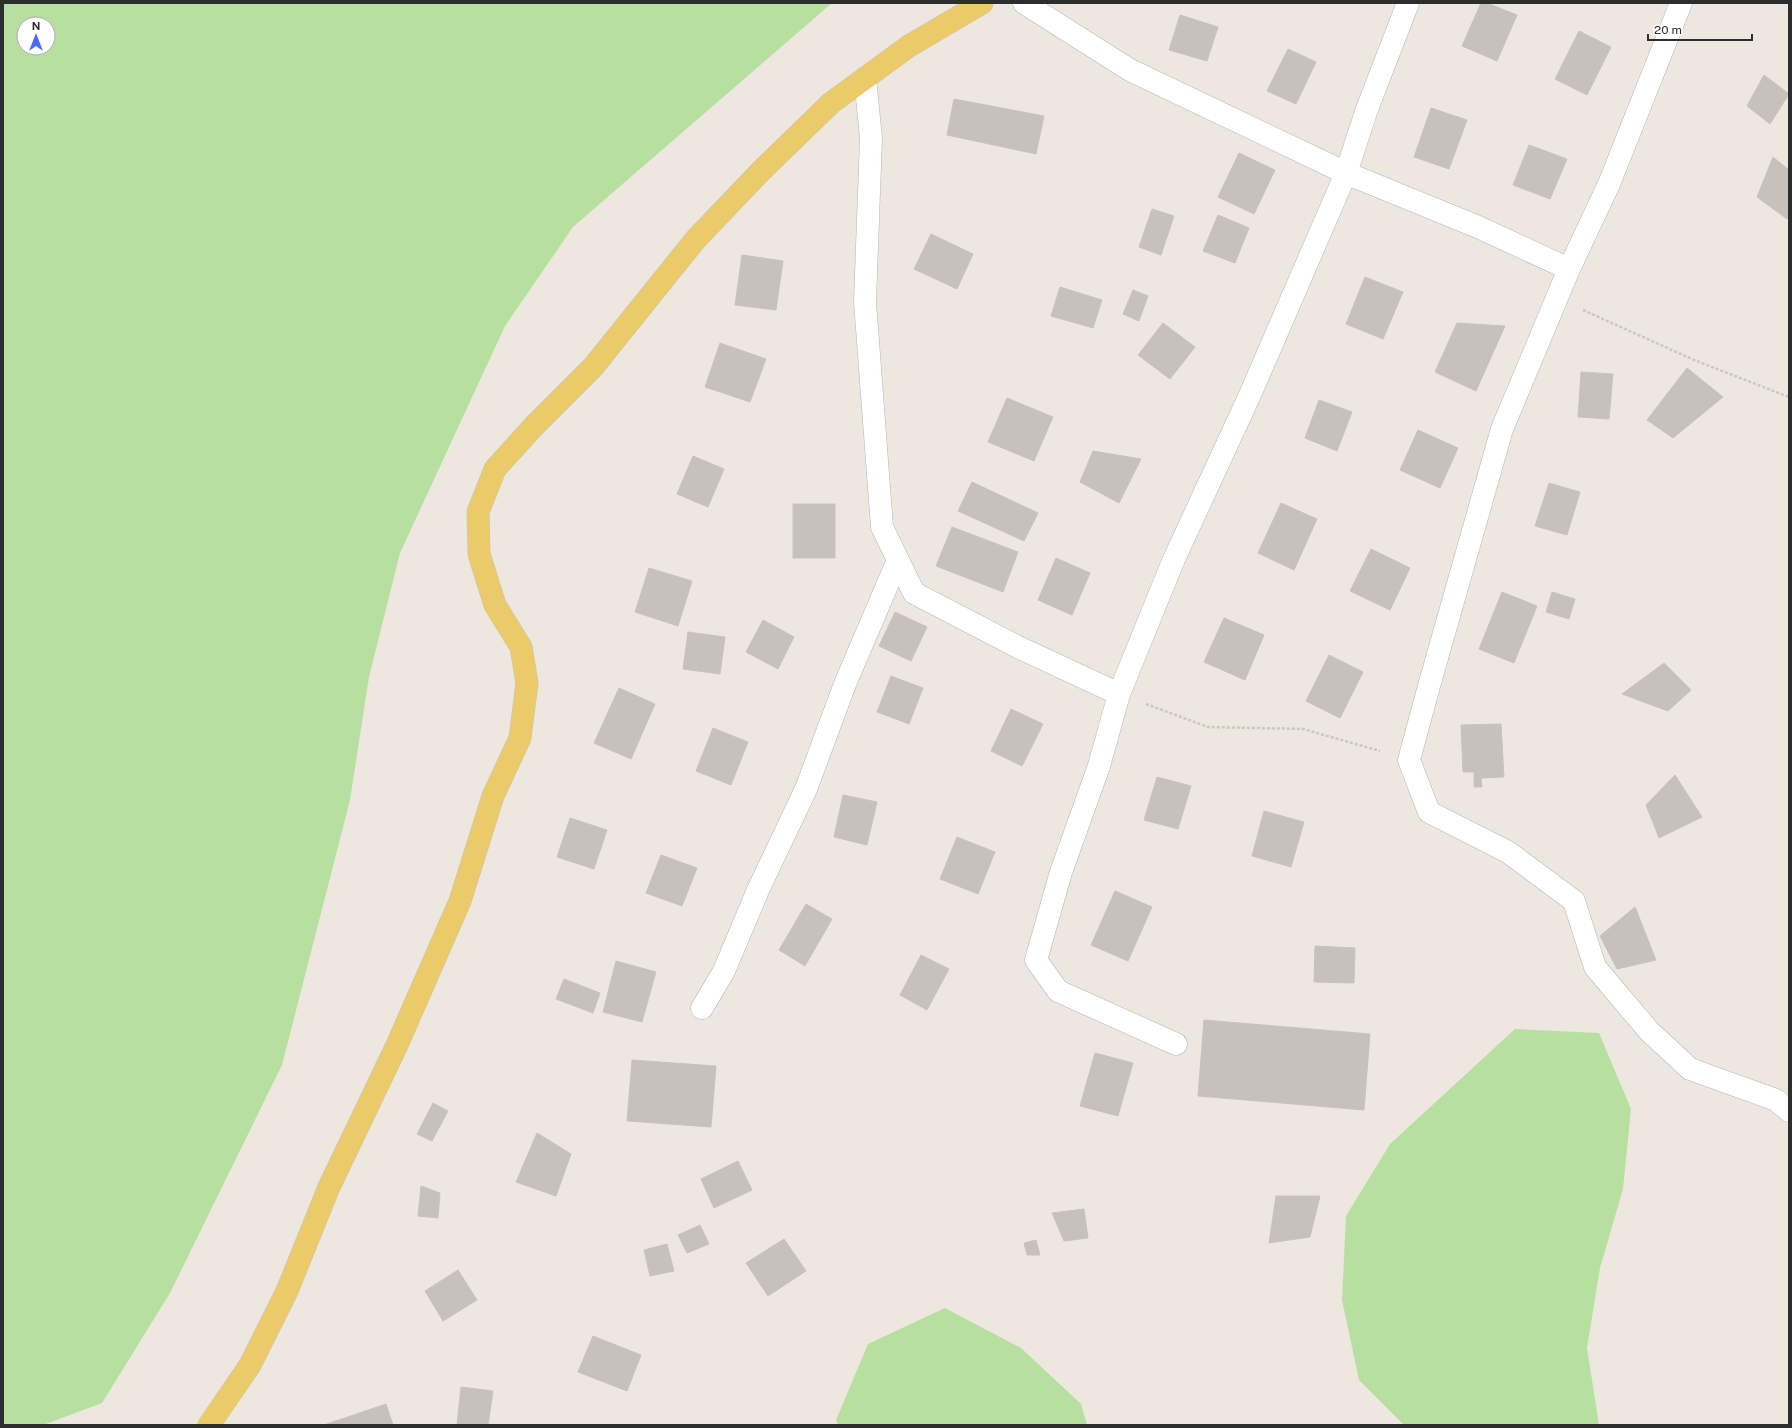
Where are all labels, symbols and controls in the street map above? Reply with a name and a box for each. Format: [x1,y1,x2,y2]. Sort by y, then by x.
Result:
north arrow [16,16,56,56]
scale bar [1648,16,1752,42]
text: N [32,20,40,32]
text: 20 m [1654,23,1682,37]

